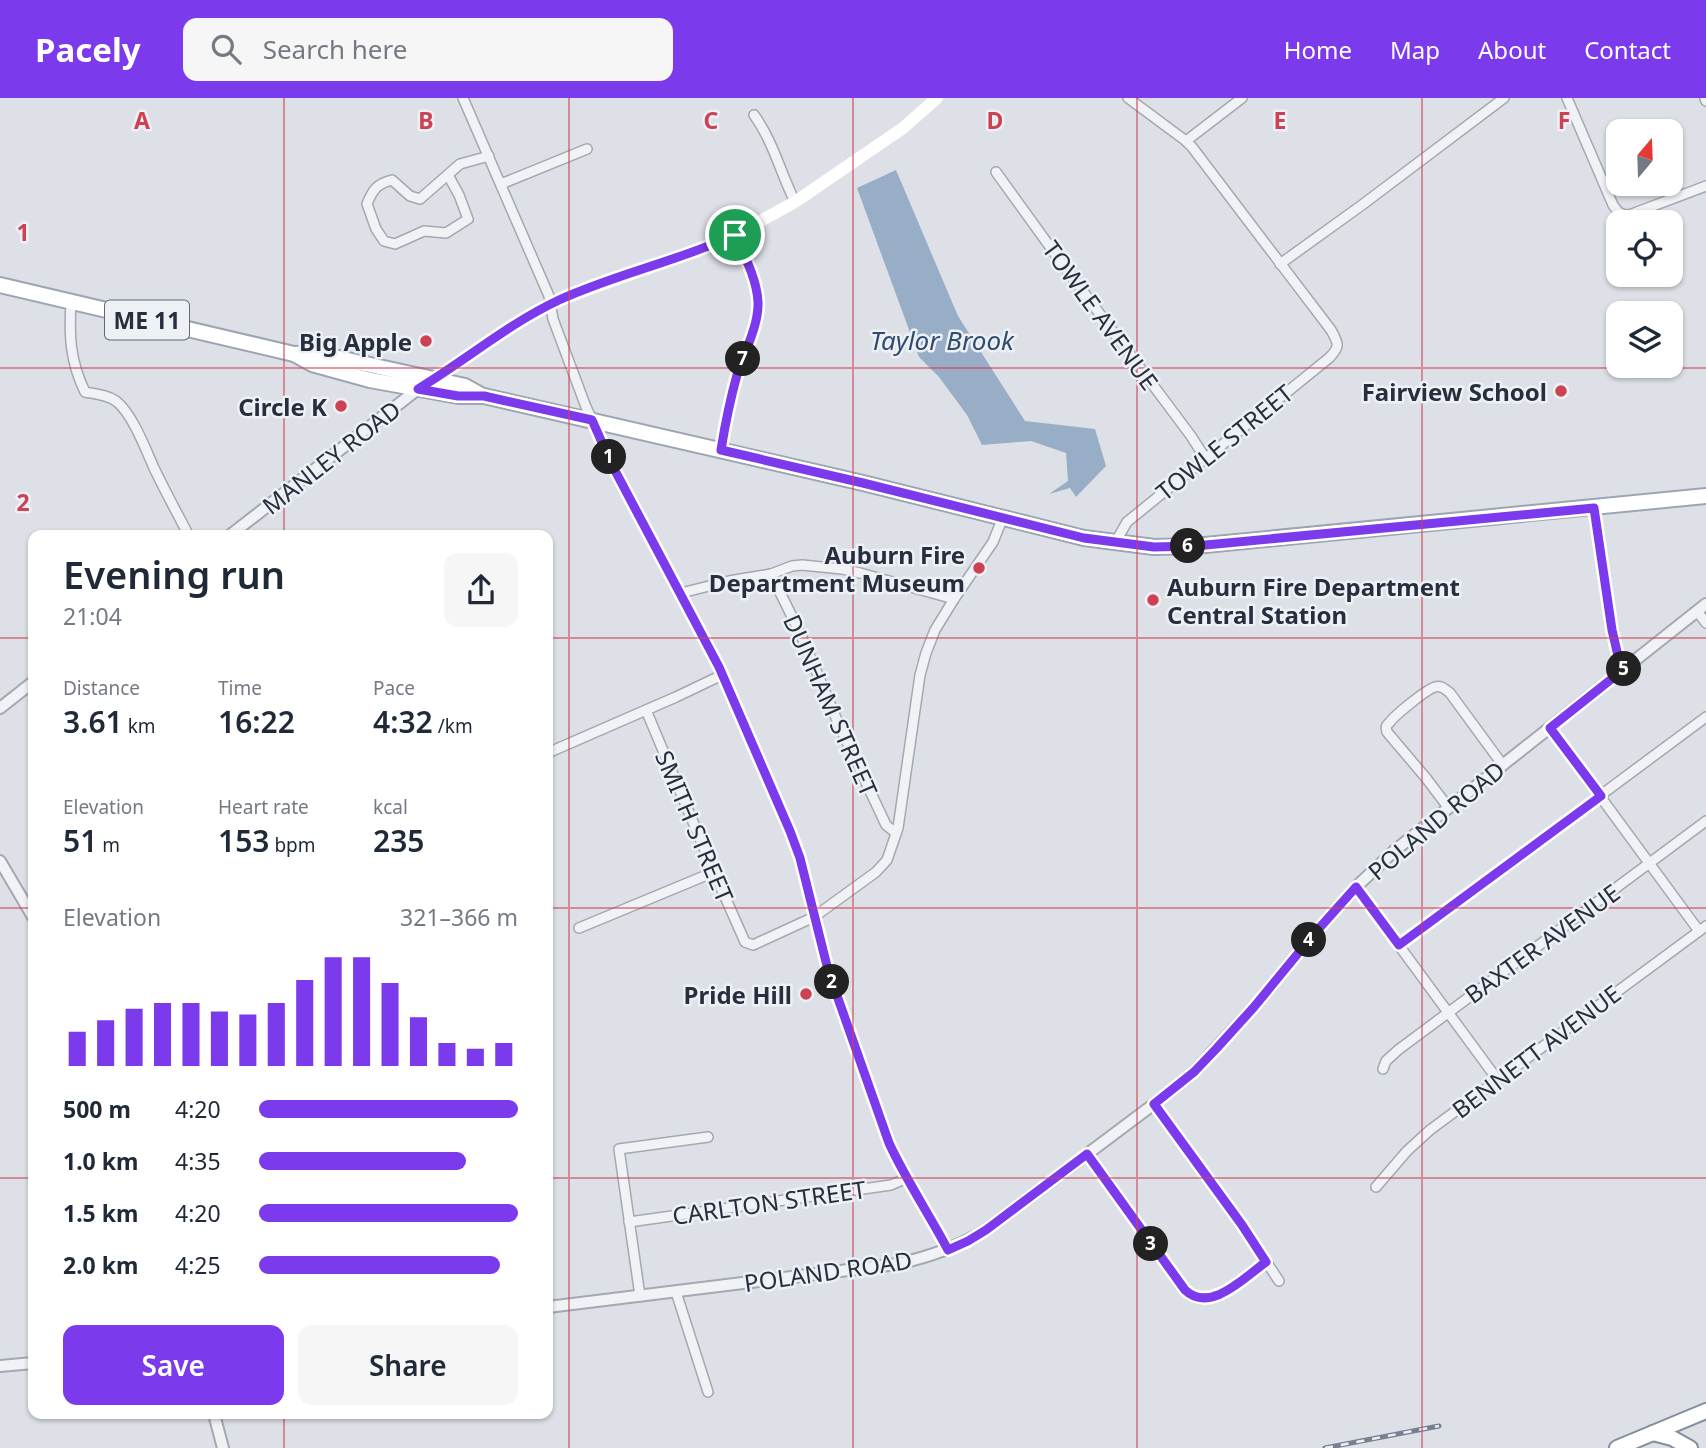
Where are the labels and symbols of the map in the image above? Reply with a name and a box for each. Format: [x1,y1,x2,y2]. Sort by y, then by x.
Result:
text: A [134,104,150,136]
text: B [418,104,434,136]
text: C [704,104,719,136]
text: D [987,104,1003,136]
text: E [1274,104,1286,136]
text: F [1558,104,1570,136]
north arrow [1606,119,1684,196]
pin [705,205,765,265]
text: 1 [16,216,30,248]
street label: TOWLE AVENUE [1036,234,1166,396]
road number: ME 11 [105,300,189,340]
water label: Taylor Brook [870,322,1015,358]
place label: Big Apple [299,325,412,358]
marker: Big Apple [418,333,434,349]
pin: 7 [726,342,760,376]
place label: Fairview School [1362,375,1547,408]
street label: TOWLE STREET [1149,376,1300,507]
marker: Fairview School [1553,383,1569,399]
place label: Circle K [238,390,327,423]
street label: MANLEY ROAD [255,393,407,521]
marker: Circle K [333,398,349,414]
pin: 1 [592,440,626,474]
text: 2 [16,486,30,518]
pin: 6 [1170,528,1206,564]
place label: Auburn Fire Department Museum [709,538,965,599]
marker: Auburn Fire Department Museum [971,560,987,576]
place label: Auburn Fire Department Central Station [1167,570,1460,631]
marker: Auburn Fire Department Central Station [1145,592,1161,608]
street label: DUNHAM STREET [776,609,886,802]
pin: 5 [1606,652,1642,686]
street label: SMITH STREET [648,745,742,908]
street label: POLAND ROAD [1361,753,1511,887]
street label: BAXTER AVENUE [1458,876,1626,1010]
pin: 4 [1292,922,1326,958]
pin: 2 [814,964,850,1000]
street label: BENNETT AVENUE [1445,977,1627,1125]
place label: Pride Hill [684,978,792,1011]
marker: Pride Hill [798,986,814,1002]
street label: CARLTON STREET [670,1172,869,1232]
pin: 3 [1134,1226,1168,1262]
street label: POLAND ROAD [742,1243,914,1299]

